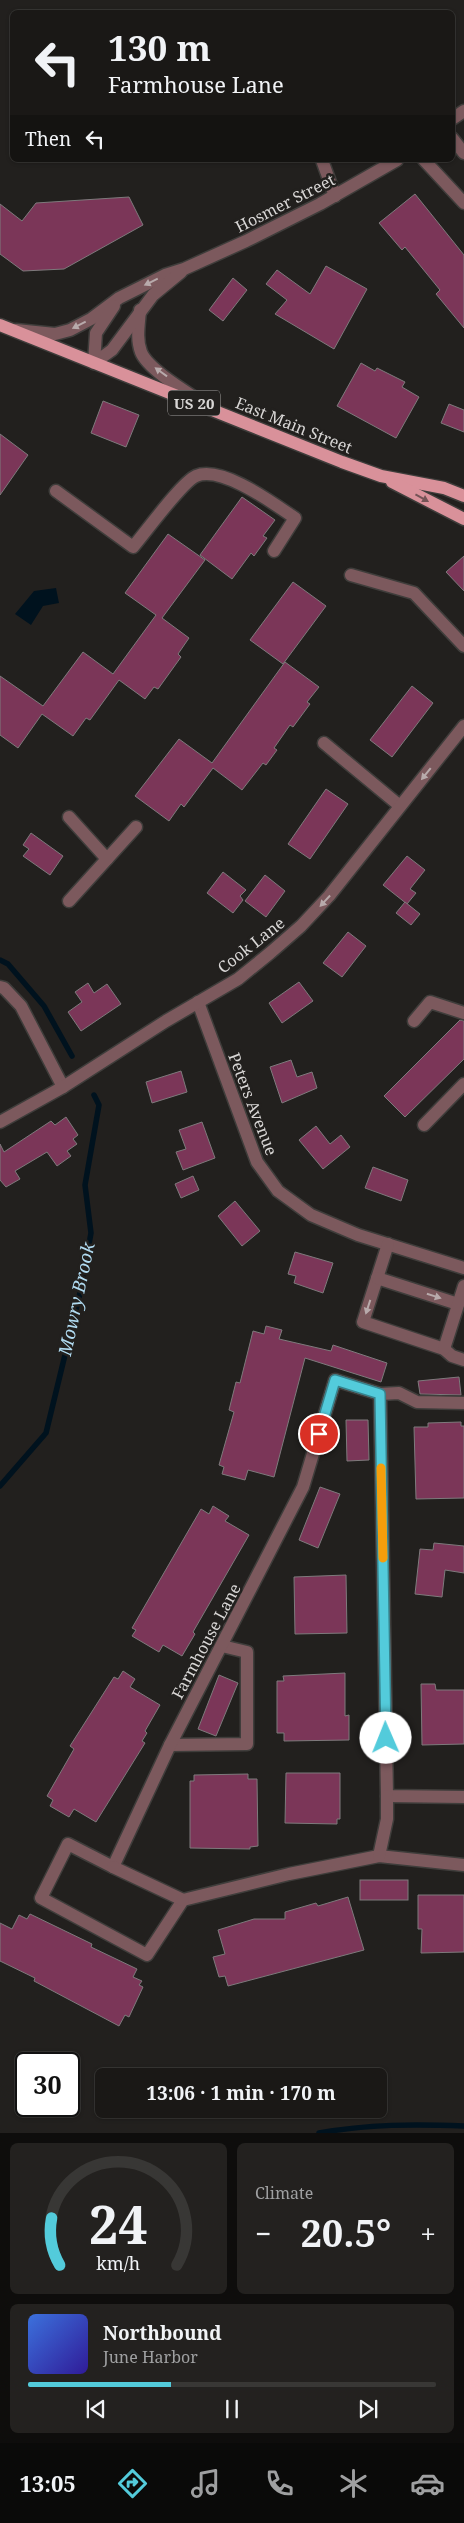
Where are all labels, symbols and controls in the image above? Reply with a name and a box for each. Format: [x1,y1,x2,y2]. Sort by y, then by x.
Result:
text: 130 m [108,24,211,71]
icon: left [25,30,90,95]
text: Farmhouse Lane [108,69,284,99]
icon: left [81,125,109,153]
text: Then [25,126,71,152]
street label: Hosmer Street [231,168,339,238]
one-way arrow [144,278,158,286]
one-way arrow [72,321,86,329]
one-way arrow [154,367,168,377]
road number: US 20 [168,390,220,416]
street label: East Main Street [232,392,356,459]
one-way arrow [415,494,429,503]
one-way arrow [421,767,432,780]
one-way arrow [319,894,331,906]
street label: Cook Lane [213,912,289,978]
street label: Peters Avenue [223,1049,283,1159]
water label: Mowry Brook [52,1239,100,1359]
one-way arrow [427,1293,442,1301]
one-way arrow [364,1300,372,1315]
pin [298,1413,340,1455]
icon: arrive [305,1420,333,1448]
street label: Farmhouse Lane [166,1579,246,1703]
position arrow [359,1711,411,1763]
speed limit sign: 30 [15,2052,80,2117]
text: 13:06 · 1 min · 170 m [146,2080,336,2106]
text: Climate [255,2182,313,2204]
text: 24 [89,2188,148,2259]
text: 20.5° [300,2206,391,2258]
text: − [255,2214,271,2252]
text: + [420,2214,436,2252]
text: km/h [97,2251,140,2275]
text: Northbound [103,2320,222,2346]
text: June Harbor [103,2346,198,2368]
icon: previous [82,2395,110,2423]
icon: pause [218,2395,246,2423]
icon: next [354,2395,382,2423]
icon: directions [115,2466,150,2501]
icon: music [188,2466,223,2501]
icon: phone [262,2466,297,2501]
icon: climate [336,2466,371,2501]
icon: car [410,2466,445,2501]
text: 13:05 [19,2468,76,2498]

